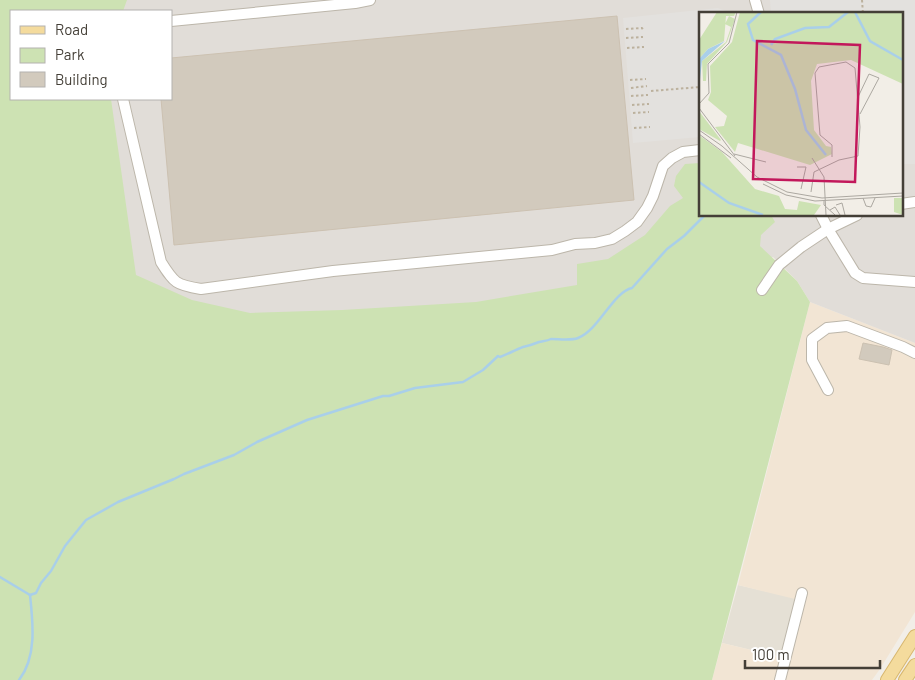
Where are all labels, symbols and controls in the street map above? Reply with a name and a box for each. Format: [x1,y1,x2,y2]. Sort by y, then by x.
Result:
legend [10,10,172,100]
inset map [699,12,902,216]
text: Road [55,20,88,38]
text: Park [55,45,85,63]
text: Building [55,70,108,88]
scale bar [745,638,880,670]
text: 100 m [752,645,790,663]

